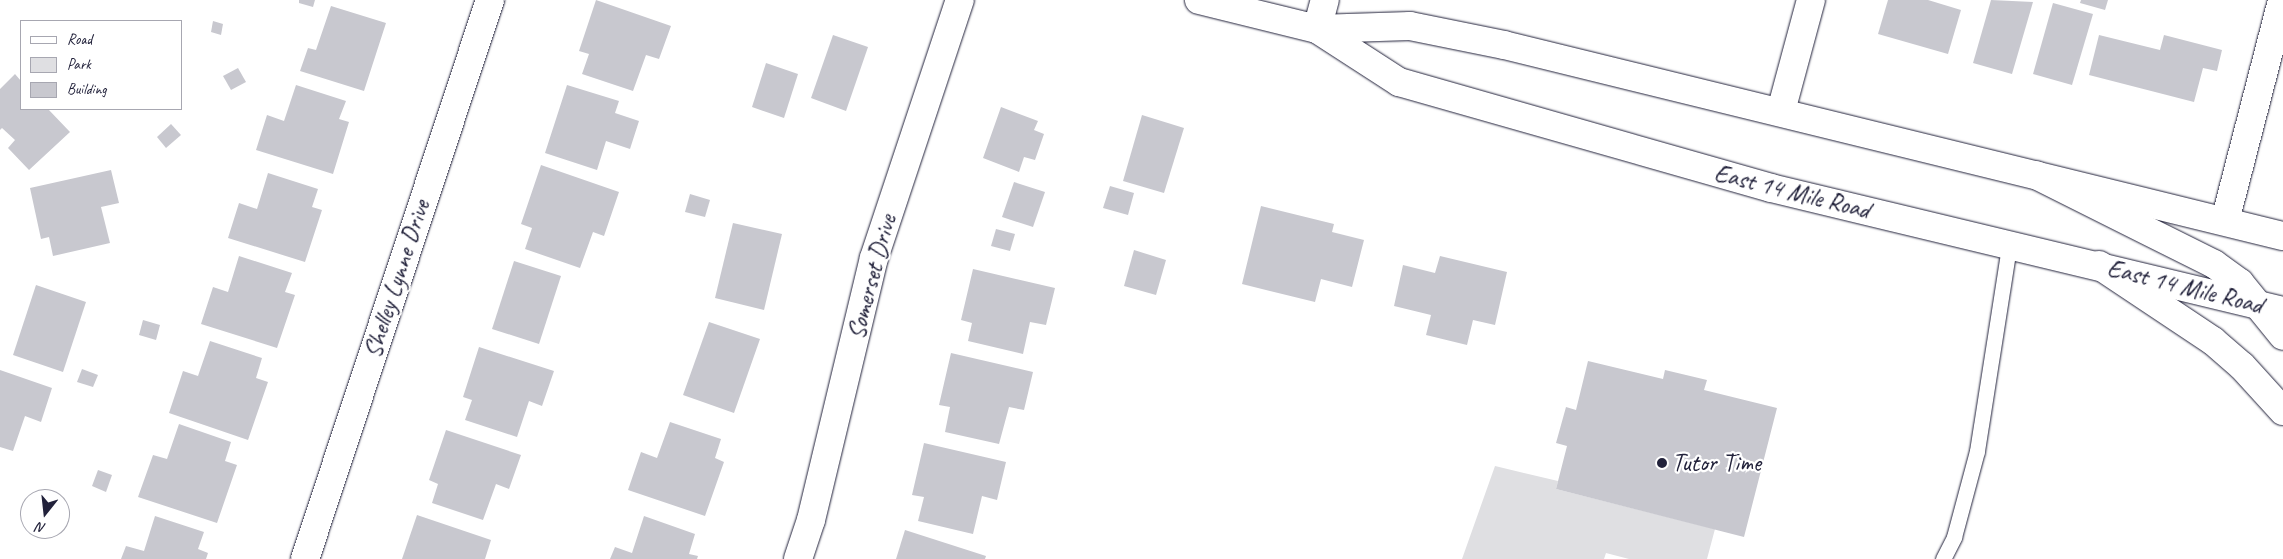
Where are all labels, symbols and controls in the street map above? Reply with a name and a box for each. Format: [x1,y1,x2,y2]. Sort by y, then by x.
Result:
legend [20,20,182,110]
text: Road [67,30,92,49]
text: Park [67,55,91,74]
text: Building [67,80,106,99]
street label: East 14 Mile Road [1711,158,1873,226]
street label: Shelley Lynne Drive [357,196,437,362]
street label: Somerset Drive [841,211,903,343]
street label: East 14 Mile Road [2104,253,2266,321]
place label: Tutor Time [1672,448,1761,478]
marker: Tutor Time [1656,457,1668,469]
north arrow [20,489,70,539]
text: N [34,519,48,537]

